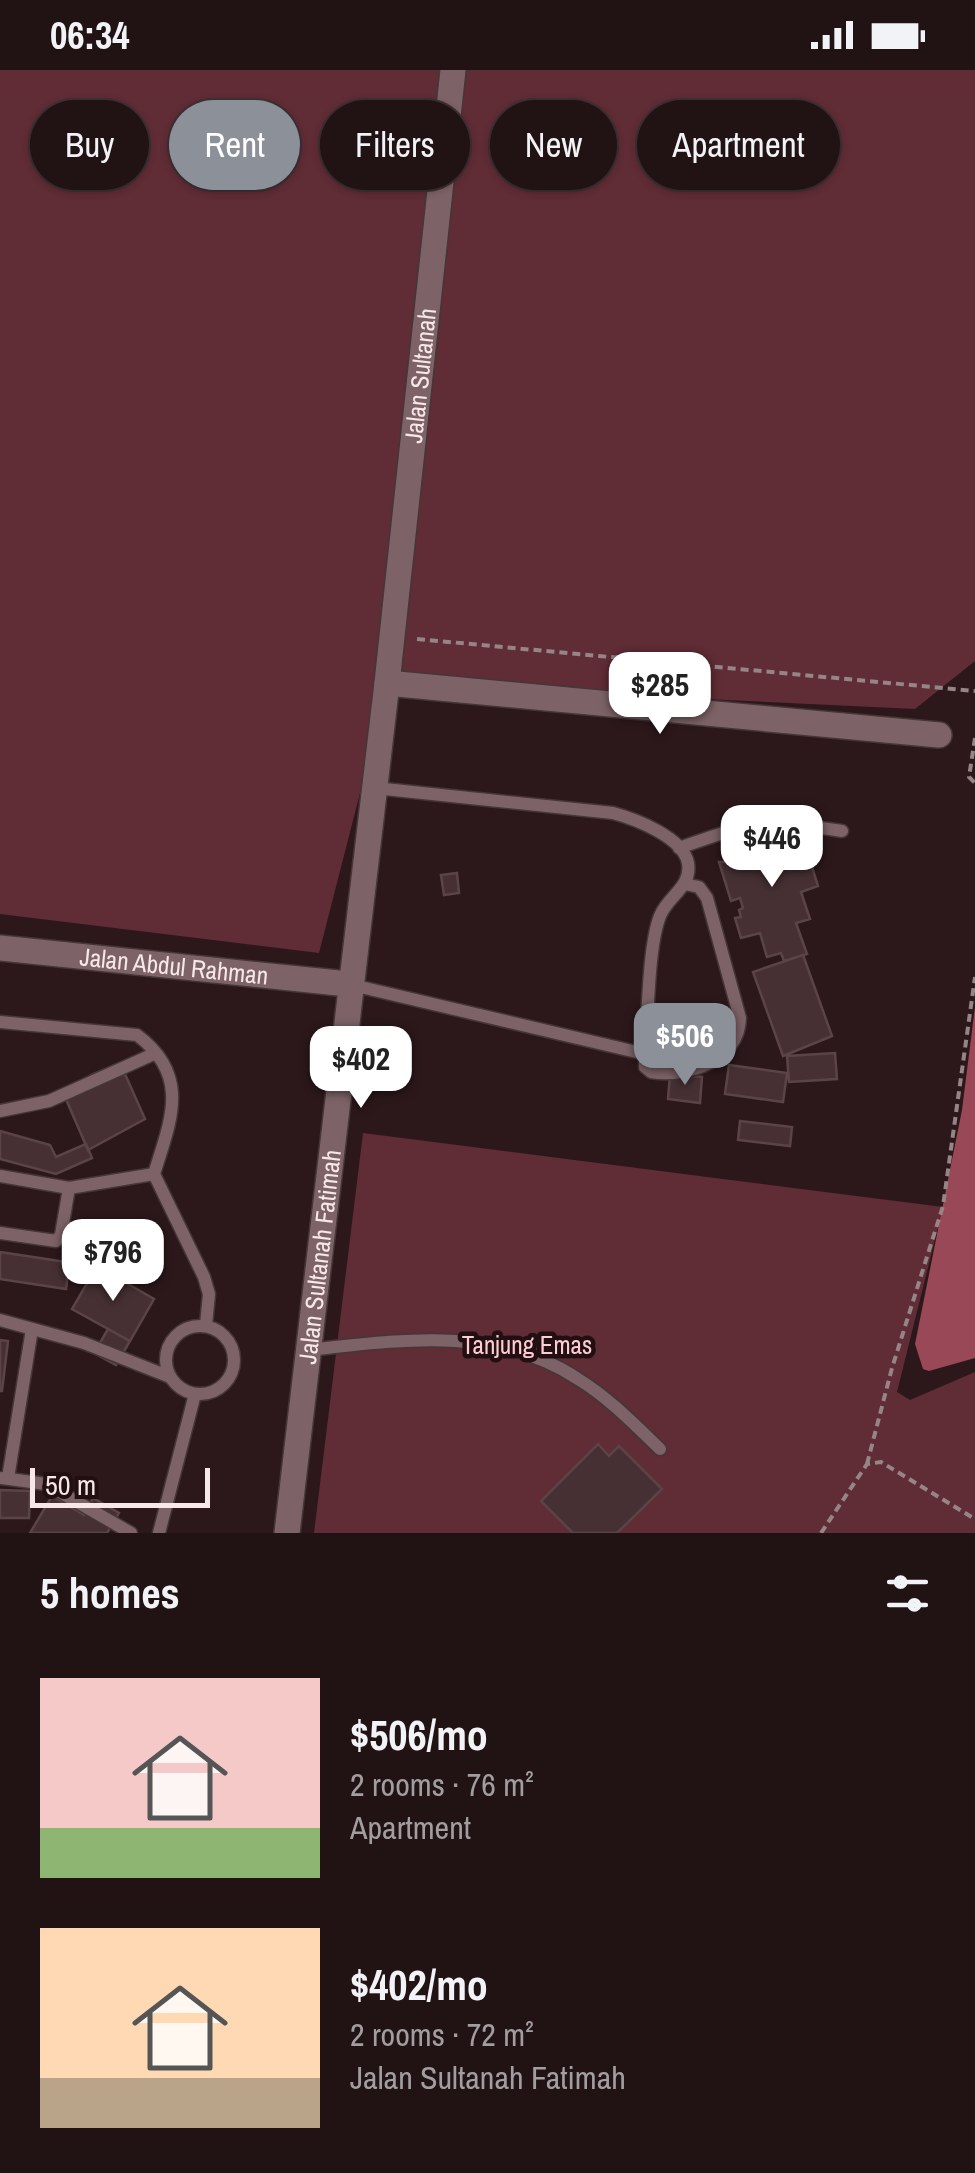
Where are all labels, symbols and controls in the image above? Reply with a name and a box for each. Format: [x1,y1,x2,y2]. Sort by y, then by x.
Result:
text: 06:34 [50,10,130,61]
chip: Buy [30,100,149,190]
chip: Rent [169,100,300,190]
chip: Filters [320,100,470,190]
chip: New [490,100,617,190]
chip: Apartment [637,100,840,190]
street label: Jalan Sultanah [396,306,444,445]
pin: $285 [601,652,719,737]
text: $285 [631,663,689,706]
pin: $446 [713,805,831,890]
text: $446 [743,816,801,859]
street label: Jalan Abdul Rahman [78,939,270,993]
pin: $506 [626,1003,744,1088]
text: $506 [656,1014,714,1057]
pin: $402 [302,1026,420,1111]
text: $402 [332,1037,390,1080]
street label: Jalan Sultanah Fatimah [290,1148,349,1366]
pin: $796 [54,1219,172,1304]
text: $796 [84,1230,142,1273]
park label: Tanjung Emas [462,1328,592,1362]
scale bar [30,1463,210,1508]
text: 50 m [45,1466,96,1504]
text: 5 homes [40,1565,180,1621]
icon: filters [880,1566,935,1621]
text: $506/mo [350,1707,488,1763]
icon: home [120,1718,240,1838]
text: 2 rooms · 76 m² [350,1763,534,1806]
text: Apartment [350,1806,471,1849]
text: $402/mo [350,1957,488,2013]
icon: home [120,1968,240,2088]
text: 2 rooms · 72 m² [350,2013,534,2056]
text: Jalan Sultanah Fatimah [350,2056,626,2099]

